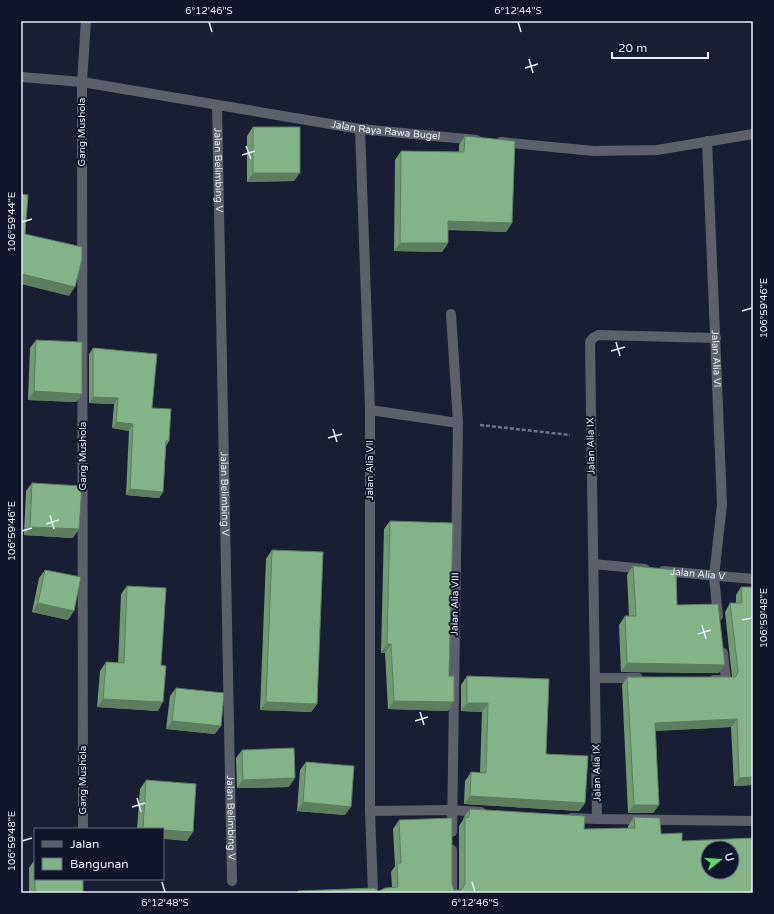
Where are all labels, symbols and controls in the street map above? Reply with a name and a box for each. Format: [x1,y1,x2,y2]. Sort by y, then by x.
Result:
text: 6°12'46"S [185,5,233,17]
text: 6°12'44"S [494,5,542,17]
scale bar [612,34,708,60]
text: 20 m [618,41,647,55]
street label: Gang Mushola [76,98,88,166]
street label: Jalan Raya Rawa Bugel [330,118,441,143]
street label: Jalan Belimbing V [211,128,225,212]
text: 106°59'44"E [6,192,18,252]
text: 106°59'46"E [758,278,770,338]
street label: Jalan Alia VI [709,330,723,388]
street label: Jalan Alia IX [584,417,597,475]
street label: Gang Mushola [77,422,89,490]
street label: Jalan Alia VII [364,440,376,500]
street label: Jalan Belimbing V [218,451,231,536]
text: 106°59'46"E [6,501,18,561]
street label: Jalan Alia V [670,566,726,583]
street label: Jalan Alia VIII [448,572,462,636]
text: 106°59'48"E [758,588,770,648]
street label: Jalan Alia IX [590,744,603,802]
street label: Gang Mushola [77,746,89,814]
street label: Jalan Belimbing V [224,775,238,860]
text: 106°59'48"E [6,811,18,871]
legend [34,828,164,880]
text: Jalan [70,837,99,851]
north arrow [700,840,740,880]
text: U [722,851,737,863]
text: Bangunan [70,857,129,871]
text: 6°12'48"S [141,897,189,909]
text: 6°12'46"S [451,897,499,909]

